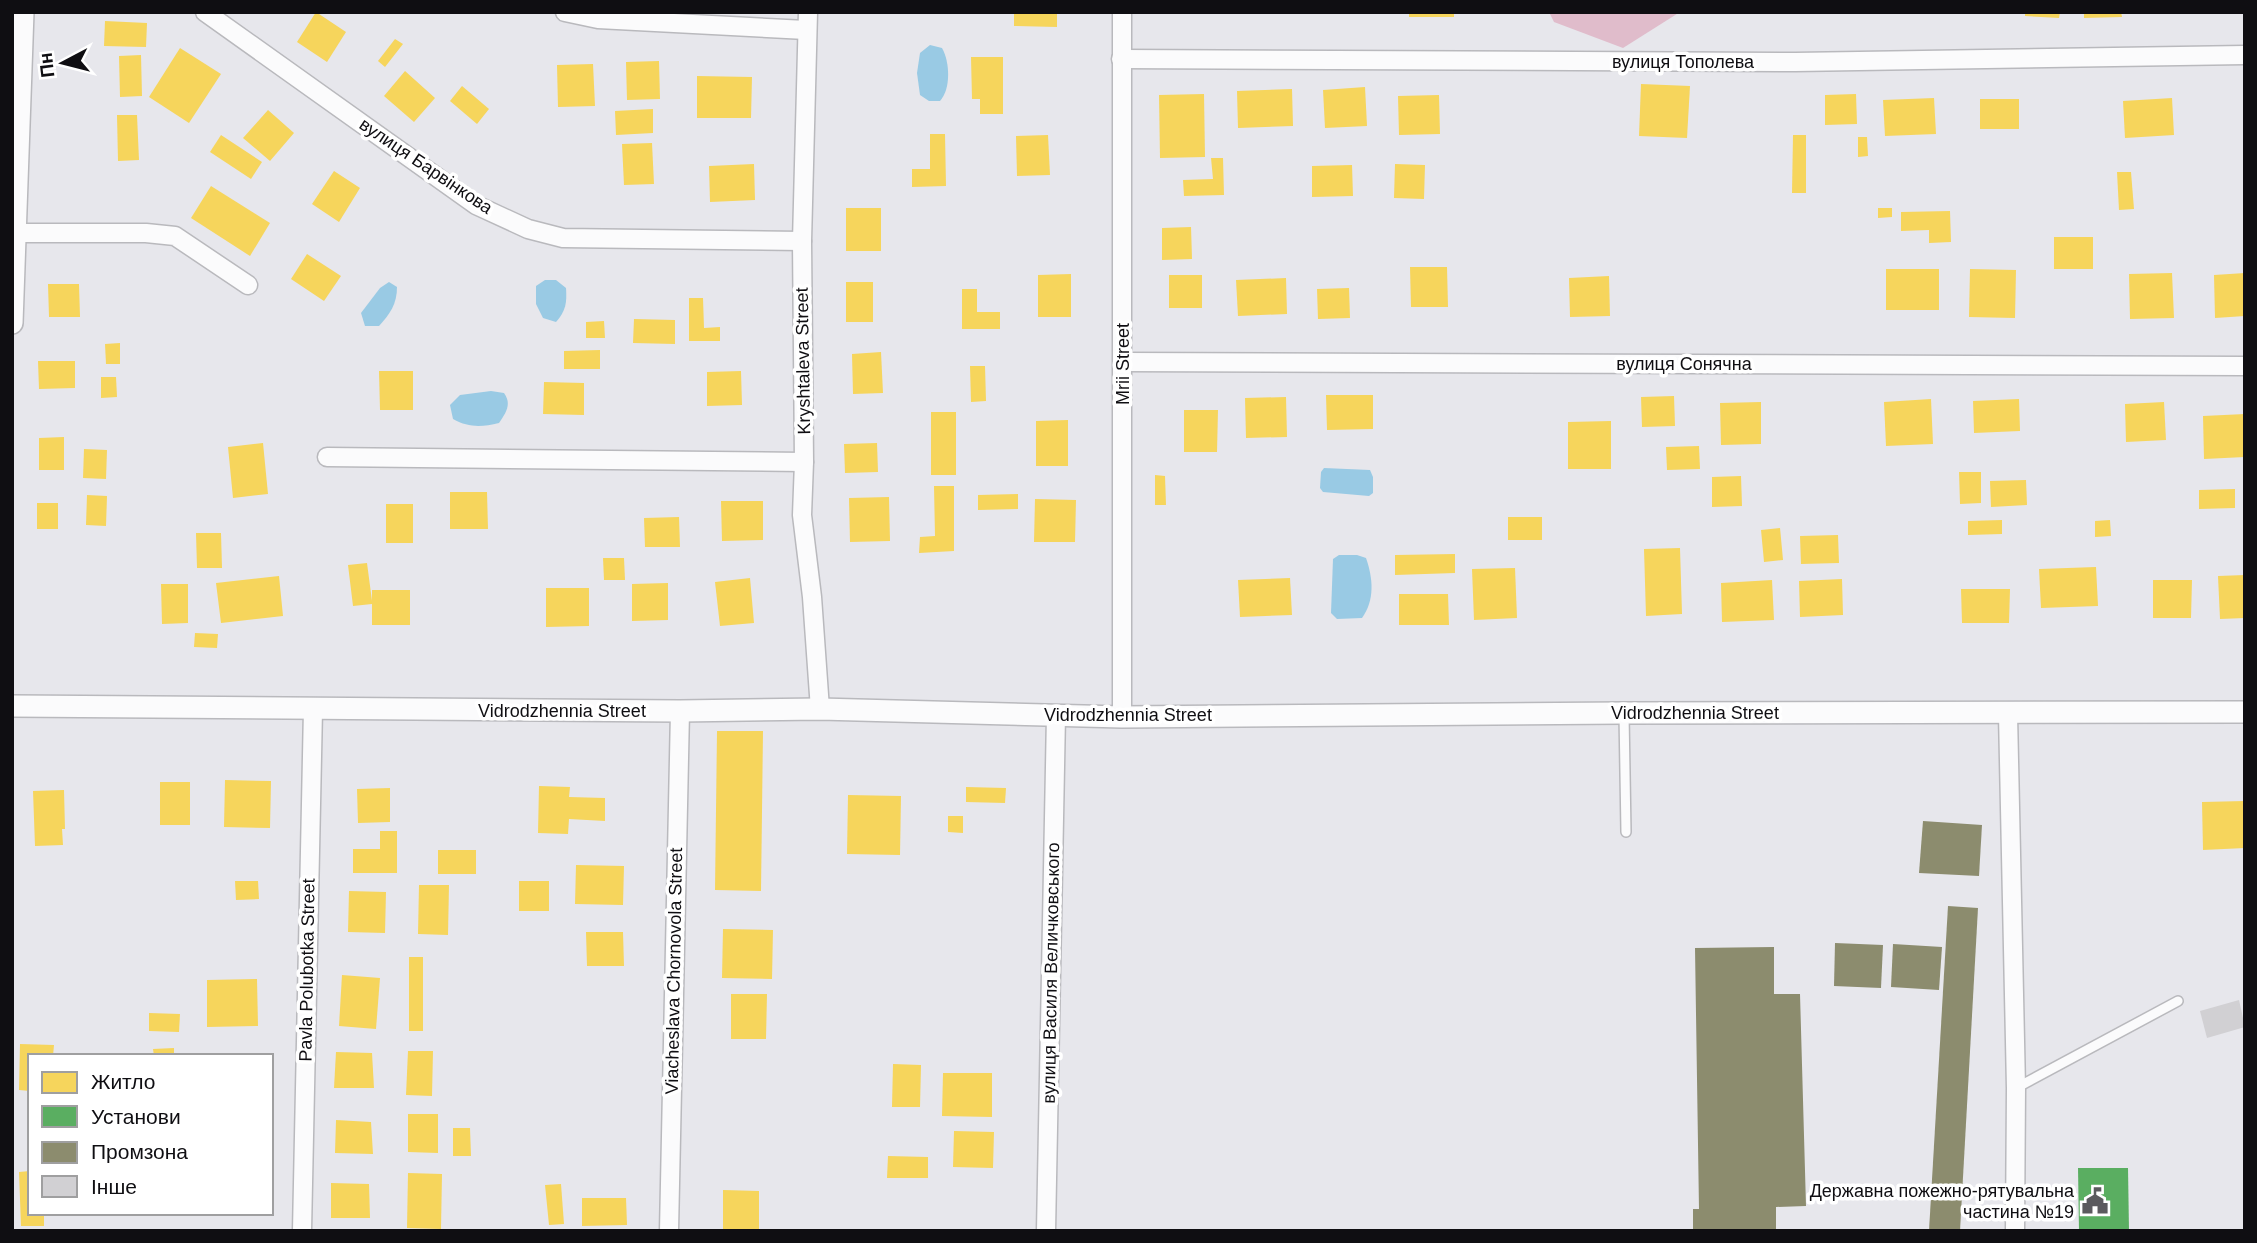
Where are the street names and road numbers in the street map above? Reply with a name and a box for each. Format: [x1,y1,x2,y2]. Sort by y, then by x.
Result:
street label: вулиця Тополева [1612,52,1755,72]
street label: вулиця Барвінкова [356,114,497,219]
street label: Kryshtaleva Street [792,287,814,435]
street label: Mrii Street [1113,323,1133,405]
street label: вулиця Сонячна [1616,354,1753,374]
street label: Vidrodzhennia Street [478,701,646,721]
street label: Vidrodzhennia Street [1611,703,1779,723]
street label: Vidrodzhennia Street [1044,705,1212,725]
street label: вулиця Василя Величковського [1039,842,1063,1104]
street label: Viacheslava Chornovola Street [662,847,686,1095]
street label: Pavla Polubotka Street [295,878,319,1062]

